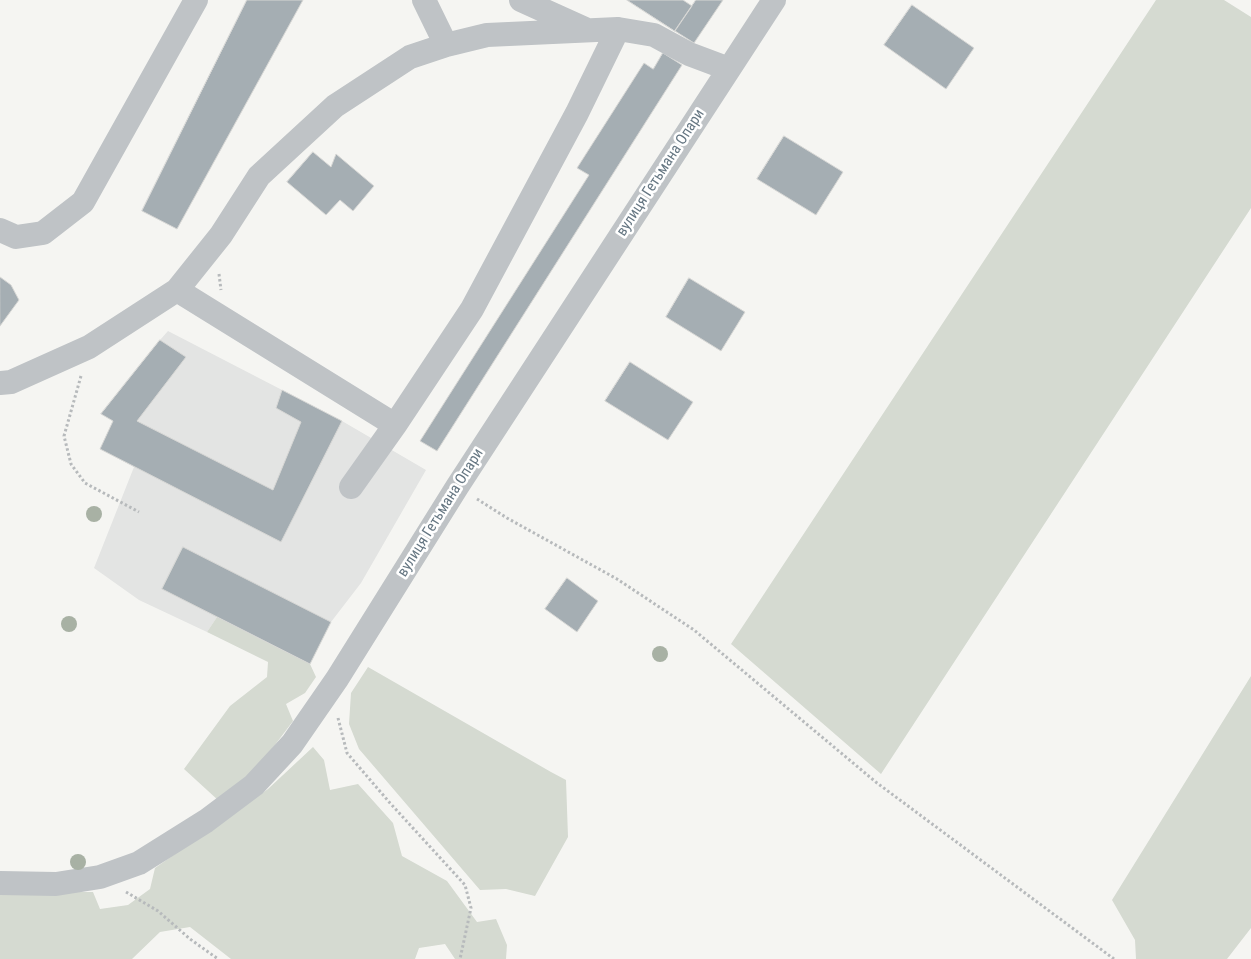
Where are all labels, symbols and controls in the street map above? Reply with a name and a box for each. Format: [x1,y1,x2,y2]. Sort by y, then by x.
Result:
street label: вулиця Гетьмана Опари [613,106,709,240]
street label: вулиця Гетьмана Опари [394,446,488,580]

